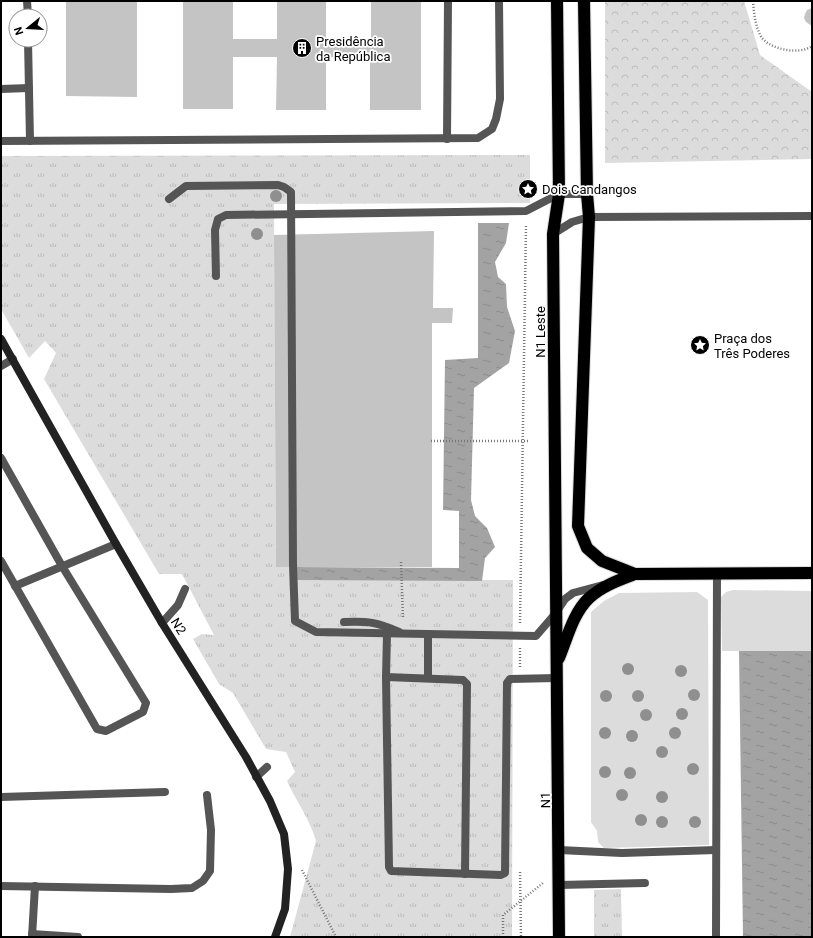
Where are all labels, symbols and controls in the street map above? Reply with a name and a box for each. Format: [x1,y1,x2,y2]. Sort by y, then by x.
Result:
north arrow [8,8,48,48]
text: N [12,25,26,37]
place label: Presidência da República [316,34,391,64]
building icon: Presidência da República [291,37,313,59]
place icon: Dois Candangos [517,178,539,200]
place label: Dois Candangos [542,182,637,197]
street label: N1 Leste [533,306,548,358]
place label: Praça dos Três Poderes [714,331,790,361]
place icon: Praça dos Três Poderes [689,334,711,356]
street label: N2 [168,615,189,637]
street label: N1 [538,792,553,808]

